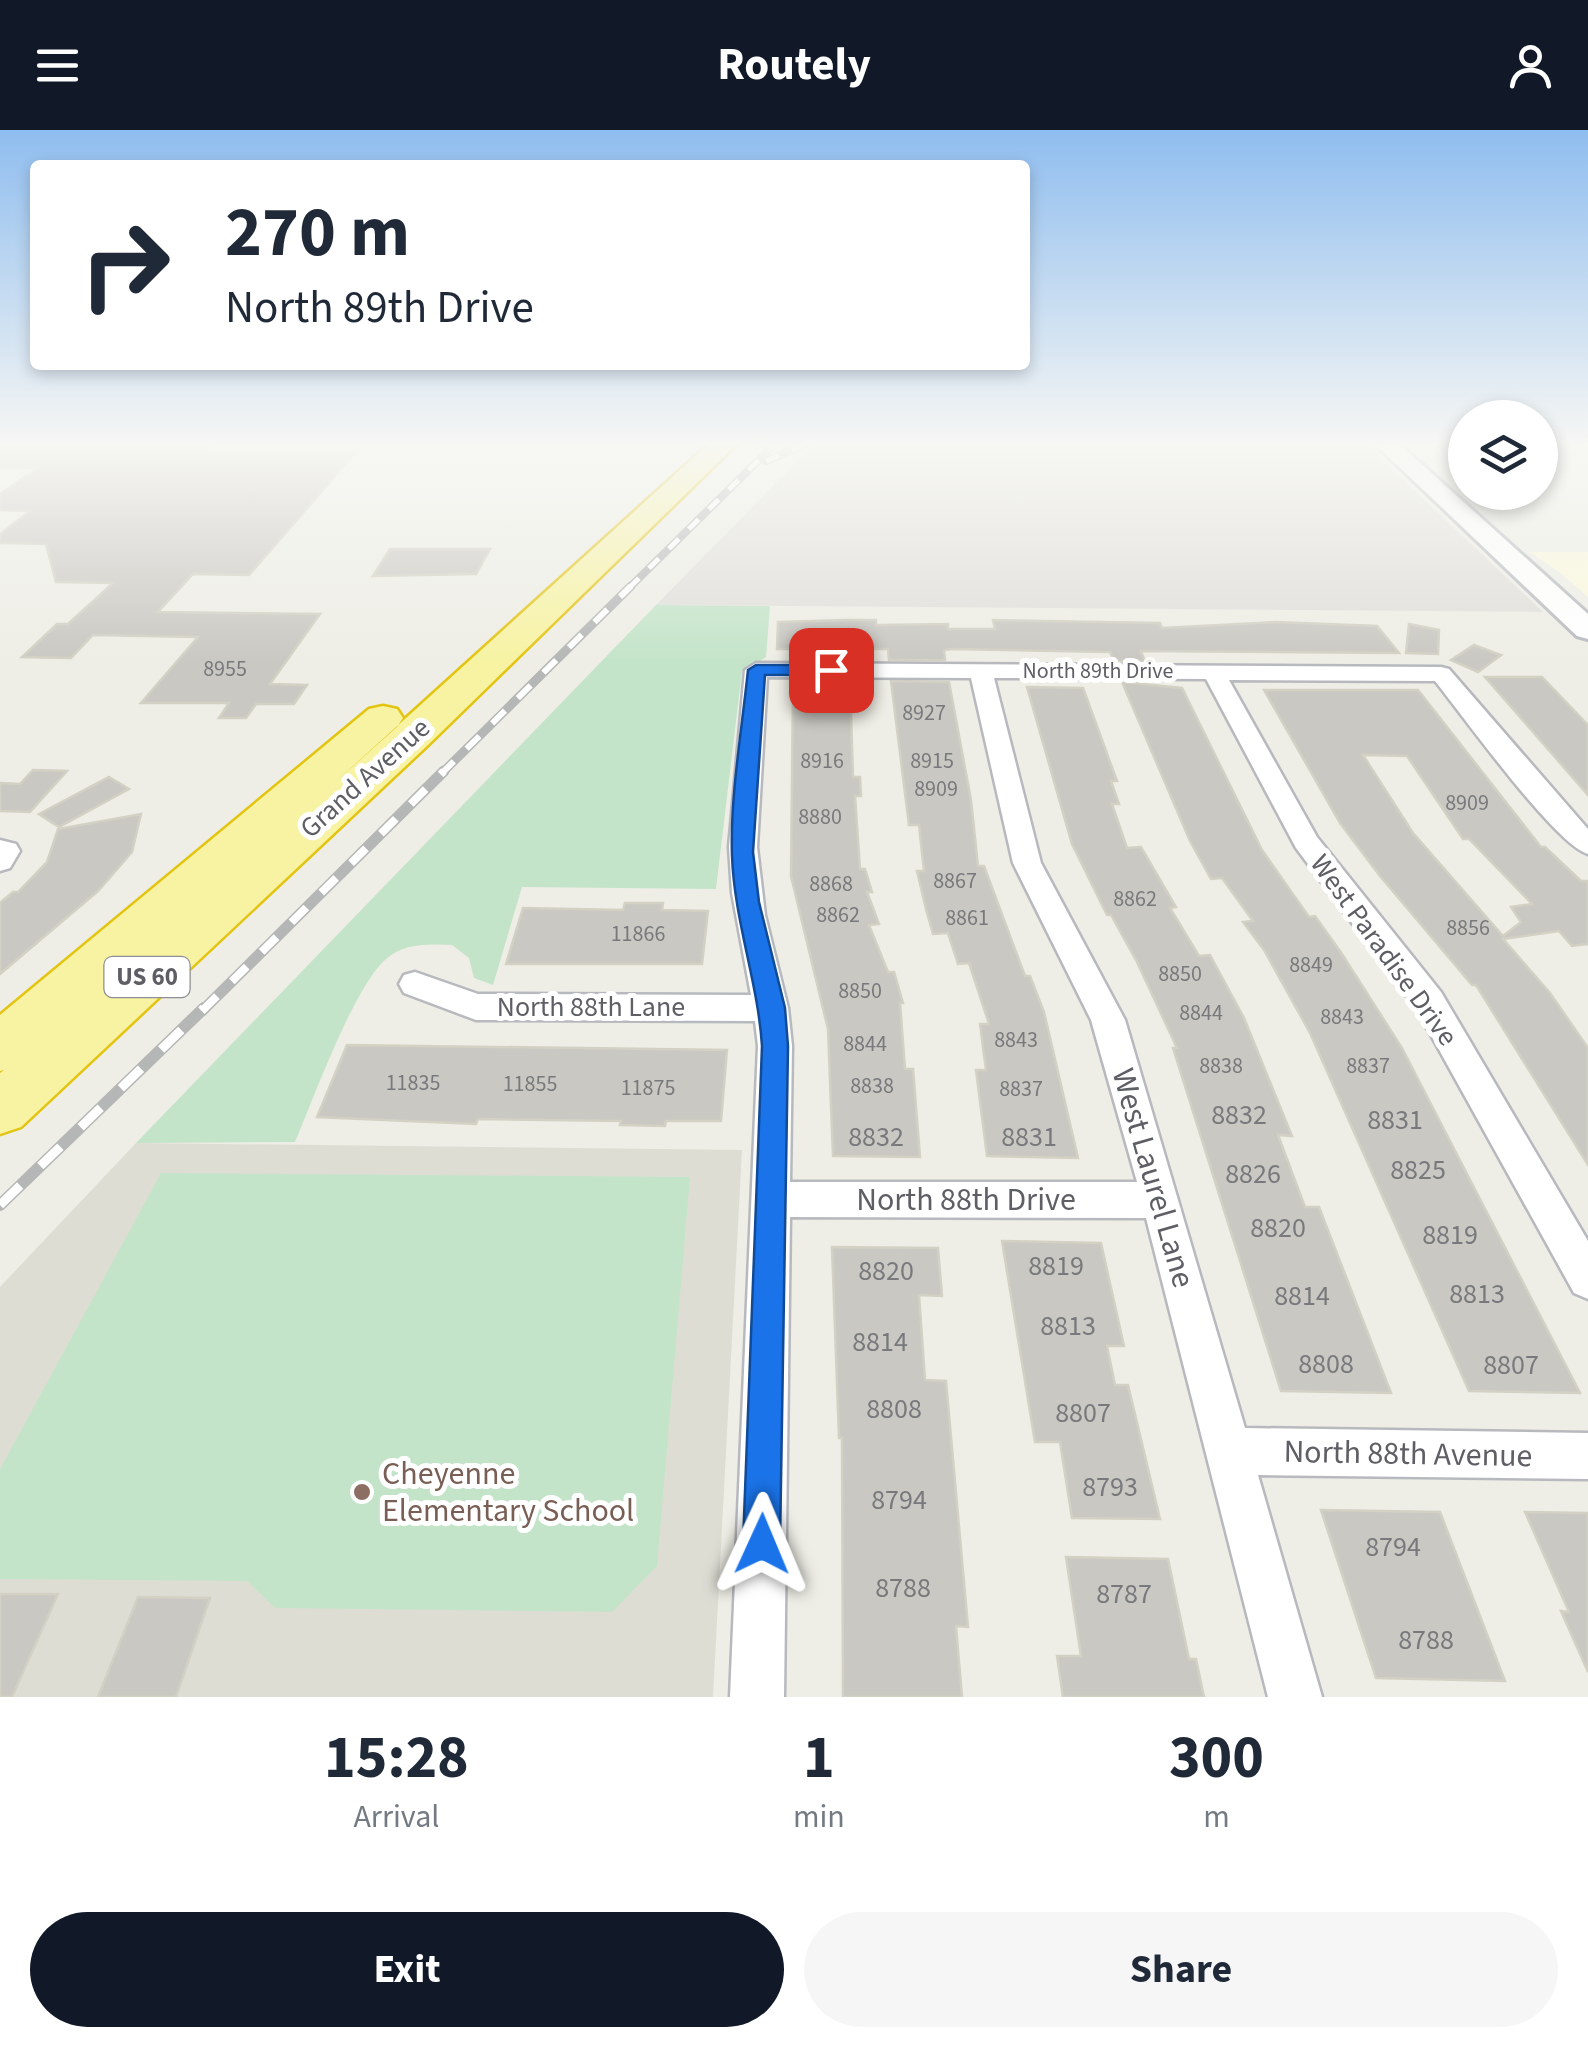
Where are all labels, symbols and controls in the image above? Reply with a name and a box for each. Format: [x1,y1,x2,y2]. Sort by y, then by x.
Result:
text: Routely [717,33,871,97]
icon: menu [30,38,85,93]
icon: person [1503,38,1558,93]
text: 270 m [225,183,410,283]
icon: right [60,200,190,330]
text: North 89th Drive [225,276,534,340]
map controls [1448,400,1558,510]
button: layers [1448,400,1558,510]
pin [789,628,874,713]
icon: arrive [804,643,859,698]
house number: 8955 [203,653,247,685]
street label: North 89th Drive [1023,655,1174,687]
house number: 8927 [902,697,946,729]
street label: Grand Avenue [291,709,439,847]
house number: 8916 [800,745,844,777]
house number: 8915 [910,745,954,777]
house number: 8909 [914,773,958,805]
house number: 8909 [1445,787,1489,819]
house number: 8880 [798,801,842,833]
street label: West Paradise Drive [1301,846,1467,1054]
house number: 8867 [933,865,977,897]
house number: 8868 [809,868,853,900]
house number: 8862 [1113,883,1157,915]
house number: 8862 [816,899,860,931]
house number: 8861 [945,902,989,934]
house number: 8856 [1446,912,1490,944]
house number: 11866 [611,918,665,950]
house number: 8849 [1289,949,1333,981]
road number: US 60 [104,957,190,997]
house number: 8850 [1158,958,1202,990]
house number: 8850 [838,975,882,1007]
street label: North 88th Lane [497,987,685,1027]
house number: 8844 [1179,997,1223,1029]
house number: 8843 [1320,1001,1364,1033]
house number: 8843 [994,1024,1038,1056]
house number: 8844 [843,1028,887,1060]
house number: 8838 [1199,1050,1243,1082]
house number: 8837 [1346,1050,1390,1082]
street label: West Laurel Lane [1100,1063,1206,1293]
house number: 11835 [386,1067,440,1099]
house number: 11855 [503,1068,557,1100]
house number: 8838 [850,1070,894,1102]
house number: 11875 [621,1072,675,1104]
house number: 8837 [999,1073,1043,1105]
house number: 8832 [1211,1095,1267,1135]
house number: 8831 [1367,1100,1423,1140]
house number: 8832 [848,1117,904,1157]
house number: 8831 [1001,1117,1057,1157]
house number: 8825 [1390,1150,1446,1190]
house number: 8826 [1225,1154,1281,1194]
street label: North 88th Drive [856,1177,1076,1223]
house number: 8820 [1250,1208,1306,1248]
house number: 8819 [1422,1215,1478,1255]
house number: 8819 [1028,1246,1084,1286]
house number: 8820 [858,1251,914,1291]
house number: 8813 [1449,1274,1505,1314]
house number: 8814 [1274,1276,1330,1316]
house number: 8813 [1040,1306,1096,1346]
house number: 8814 [852,1322,908,1362]
house number: 8808 [1298,1344,1354,1384]
house number: 8807 [1483,1345,1539,1385]
house number: 8808 [866,1389,922,1429]
house number: 8807 [1055,1393,1111,1433]
street label: North 88th Avenue [1283,1429,1533,1479]
place label: Cheyenne Elementary School [382,1451,634,1534]
house number: 8793 [1082,1467,1138,1507]
house number: 8794 [871,1480,927,1520]
marker: Cheyenne Elementary School [351,1481,373,1503]
position arrow [710,1492,814,1596]
house number: 8794 [1365,1527,1421,1567]
house number: 8788 [875,1568,931,1608]
house number: 8787 [1096,1574,1152,1614]
house number: 8788 [1398,1620,1454,1660]
text: 15:28 [324,1716,469,1801]
text: 1 [803,1716,835,1801]
text: 300 [1169,1716,1264,1801]
text: Arrival [353,1794,439,1840]
text: min [793,1794,845,1840]
text: m [1203,1794,1230,1840]
button: Exit [30,1912,784,2027]
button: Share [804,1912,1558,2027]

